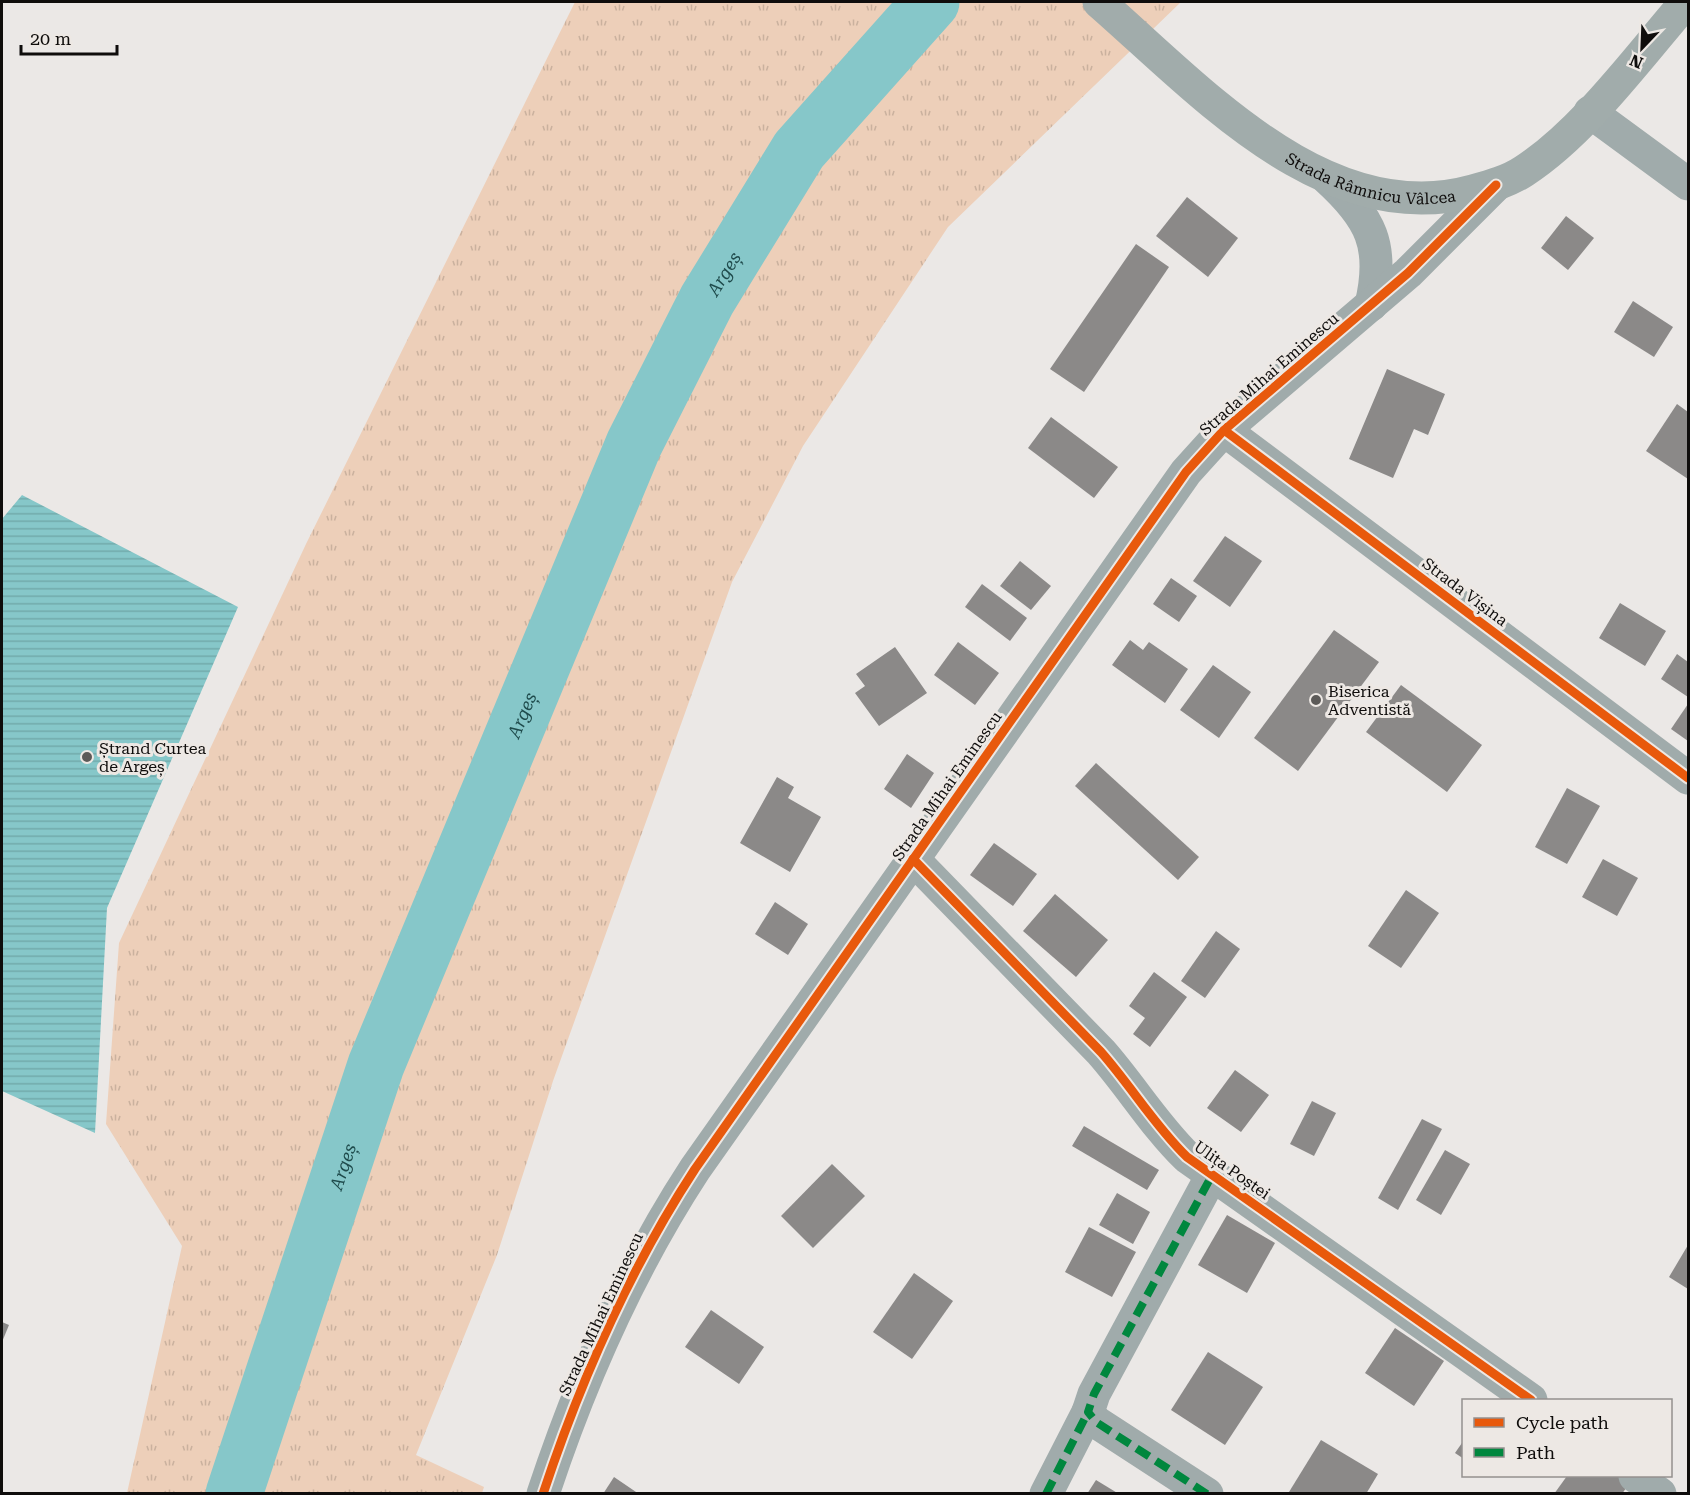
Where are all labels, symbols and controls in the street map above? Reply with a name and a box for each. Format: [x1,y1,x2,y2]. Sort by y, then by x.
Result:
scale bar [21,18,117,56]
north arrow [1612,18,1672,78]
text: 20 m [30,28,71,49]
text: N [1627,50,1646,73]
street label: Strada Râmnicu Vâlcea [1282,148,1457,208]
water label: Argeș [701,248,746,300]
street label: Strada Mihai Eminescu [1196,309,1342,439]
street label: Strada Vișina [1418,554,1512,631]
place label: Biserica Adventistă [1328,682,1411,719]
water label: Argeș [502,689,542,742]
marker: Biserica Adventistă [1309,693,1323,707]
street label: Strada Mihai Eminescu [888,708,1006,864]
place label: Ștrand Curtea de Argeș [99,739,206,777]
marker: Ștrand Curtea de Argeș [80,750,94,764]
street label: Ulița Poștei [1190,1137,1274,1204]
water label: Argeș [325,1141,362,1193]
street label: Strada Mihai Eminescu [555,1229,647,1399]
legend [1462,1399,1672,1477]
text: Cycle path [1516,1412,1609,1433]
text: Path [1516,1442,1555,1463]

